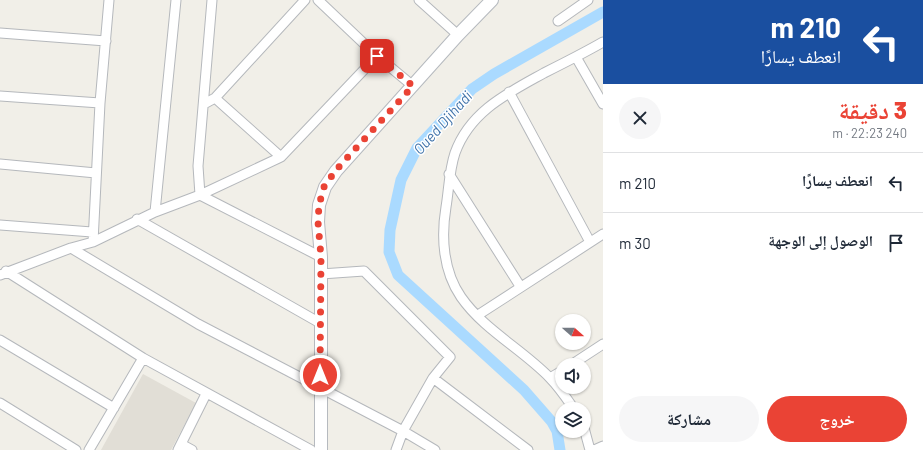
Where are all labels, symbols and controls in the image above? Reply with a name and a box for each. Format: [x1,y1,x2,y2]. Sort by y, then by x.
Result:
text: 210 m [771,10,841,44]
icon: left [855,16,907,68]
pin [360,39,394,73]
icon: arrive [366,45,388,67]
text: انعطف يسارًا [761,45,841,67]
water label: Oued Djihadi [409,87,476,158]
text: 3 دقيقة [839,95,907,124]
button: close [619,97,661,139]
text: 240 m · 22:23 [832,125,907,141]
text: انعطف يسارًا [802,171,873,189]
icon: left [885,172,907,194]
text: 210 m [619,174,656,192]
text: الوصول إلى الوجهة [768,231,873,249]
icon: arrive [885,232,907,254]
text: 30 m [619,234,651,252]
north arrow [555,314,591,350]
map controls [555,314,591,438]
position arrow [299,354,341,396]
button: sound [555,358,591,394]
button: مشاركة [619,396,759,442]
button: خروج [767,396,907,442]
button: layers [555,402,591,438]

